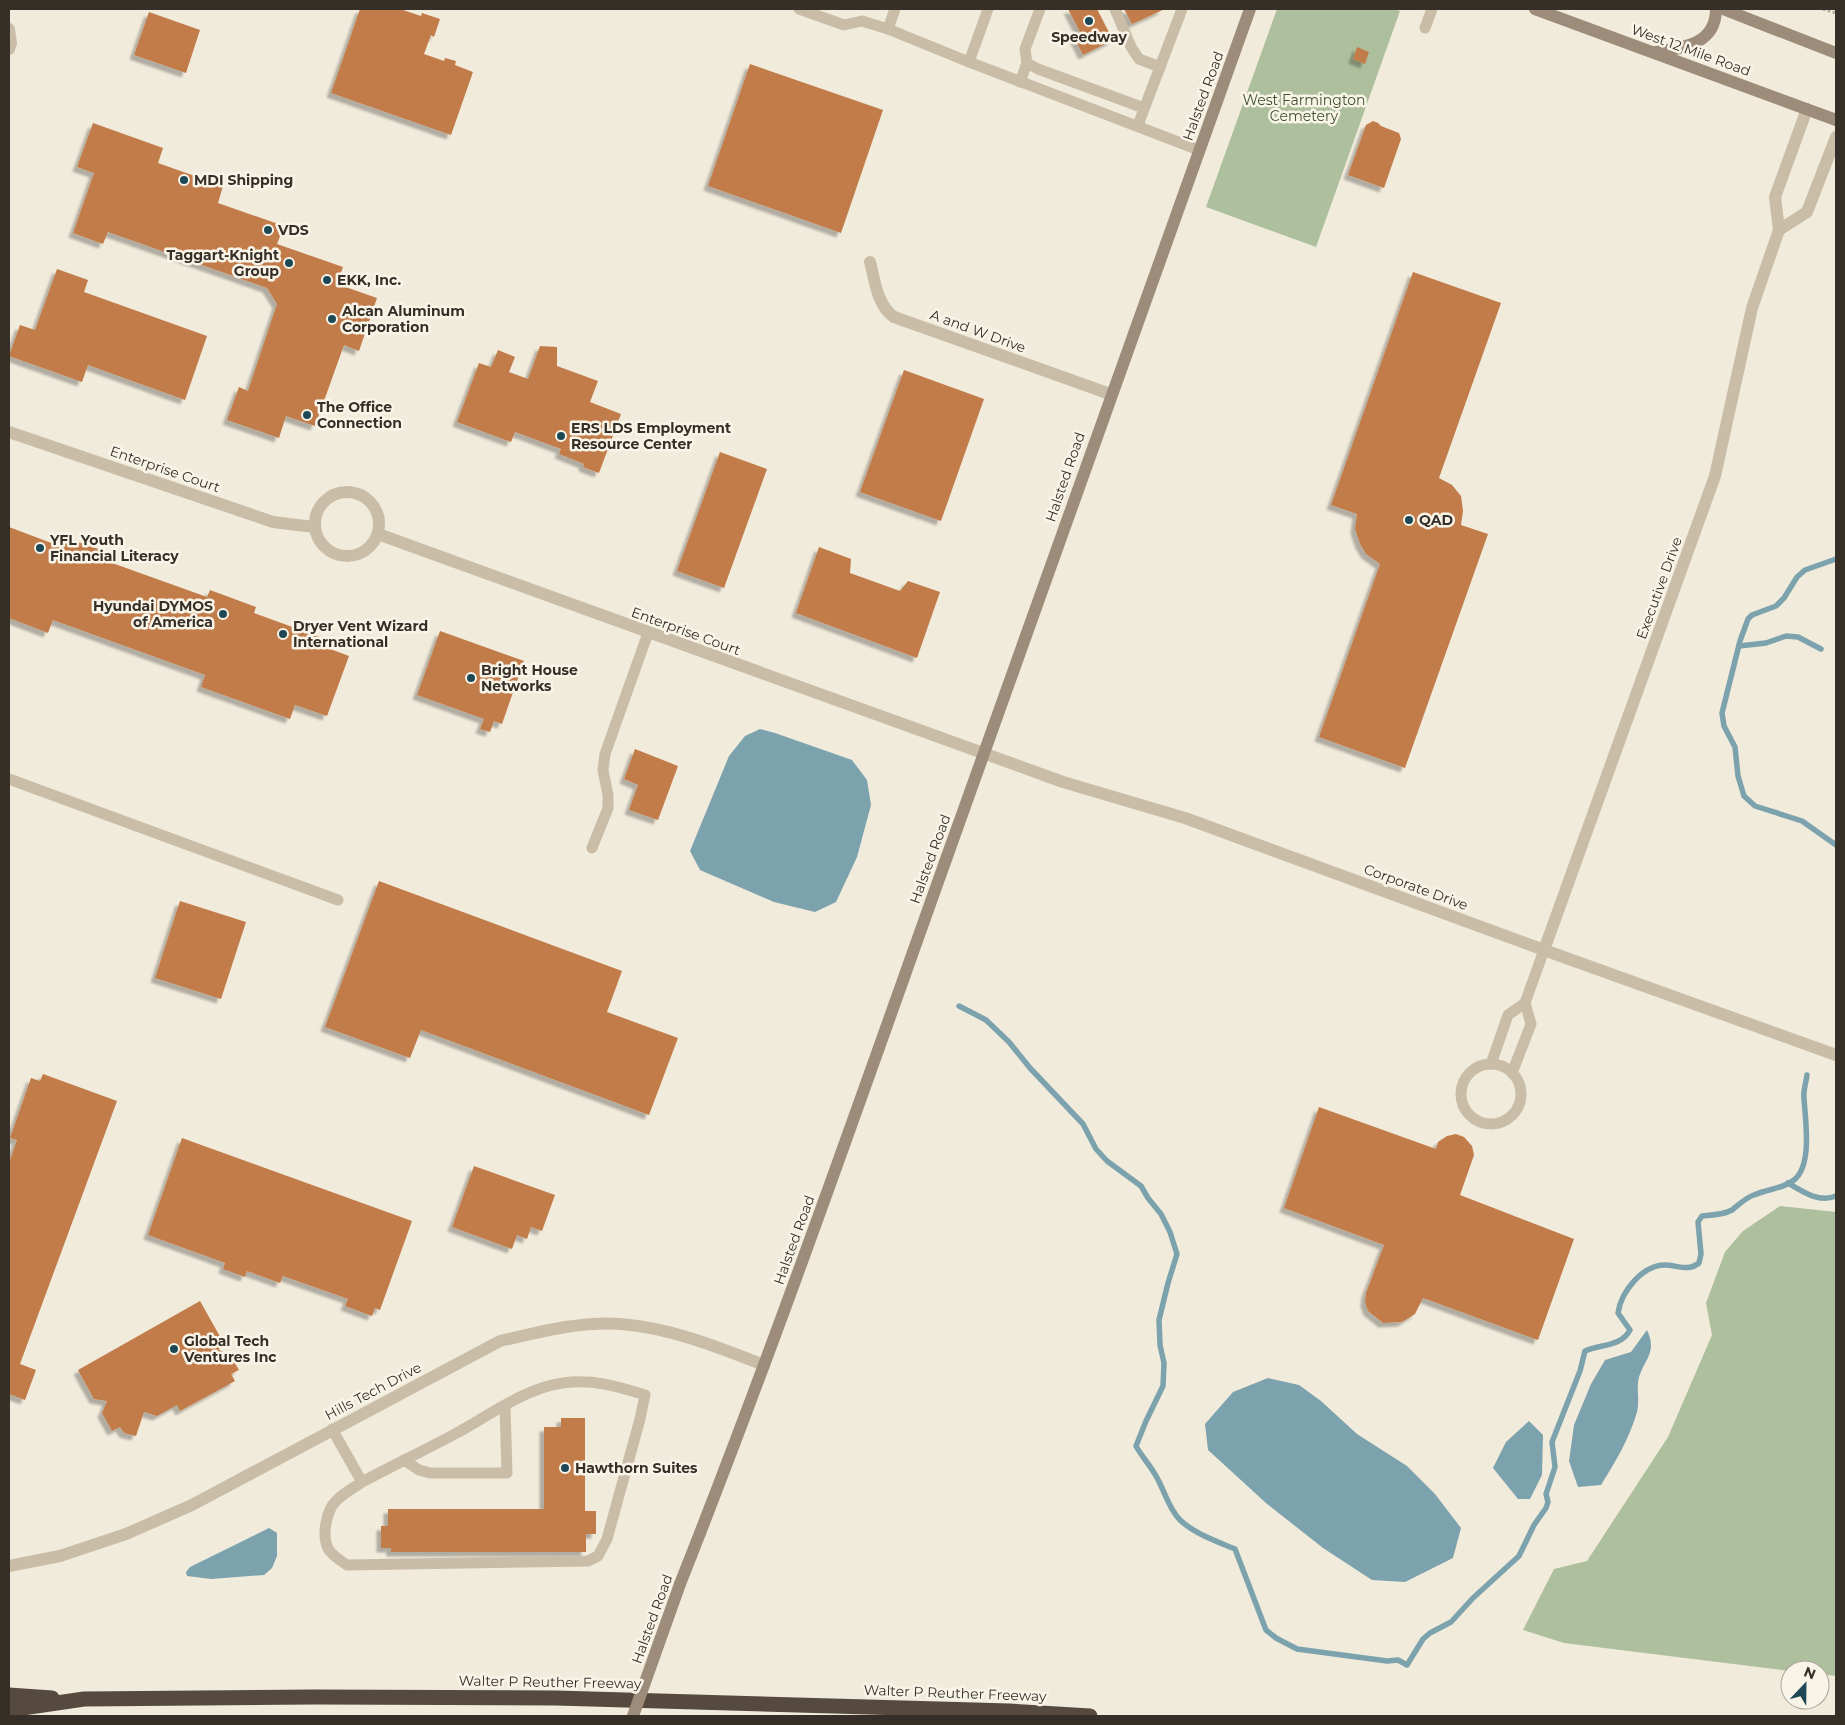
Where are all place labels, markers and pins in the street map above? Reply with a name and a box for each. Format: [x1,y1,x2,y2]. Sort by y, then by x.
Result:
marker: Speedway [1083,15,1095,27]
place label: Speedway [1051,28,1127,46]
place label: MDI Shipping [194,171,293,189]
marker: MDI Shipping [178,174,190,186]
place label: VDS [277,221,309,239]
marker: VDS [262,224,274,236]
place label: Taggart-Knight Group [167,246,279,280]
marker: Taggart-Knight Group [283,257,295,269]
place label: EKK, Inc. [337,271,402,289]
marker: EKK, Inc. [321,274,333,286]
place label: Alcan Aluminum Corporation [341,302,465,336]
marker: Alcan Aluminum Corporation [326,313,338,325]
place label: The Office Connection [317,398,402,432]
marker: The Office Connection [301,409,313,421]
place label: ERS LDS Employment Resource Center [571,419,731,453]
marker: ERS LDS Employment Resource Center [555,430,567,442]
place label: QAD [1419,511,1453,529]
marker: QAD [1403,514,1415,526]
place label: YFL Youth Financial Literacy [49,531,179,565]
marker: YFL Youth Financial Literacy [34,542,46,554]
place label: Hyundai DYMOS of America [93,597,213,631]
marker: Hyundai DYMOS of America [217,608,229,620]
place label: Dryer Vent Wizard International [293,617,428,651]
marker: Dryer Vent Wizard International [277,628,289,640]
place label: Bright House Networks [481,661,578,695]
marker: Bright House Networks [465,672,477,684]
place label: Global Tech Ventures Inc [183,1332,277,1366]
marker: Global Tech Ventures Inc [168,1343,180,1355]
place label: Hawthorn Suites [575,1459,698,1477]
marker: Hawthorn Suites [559,1462,571,1474]

